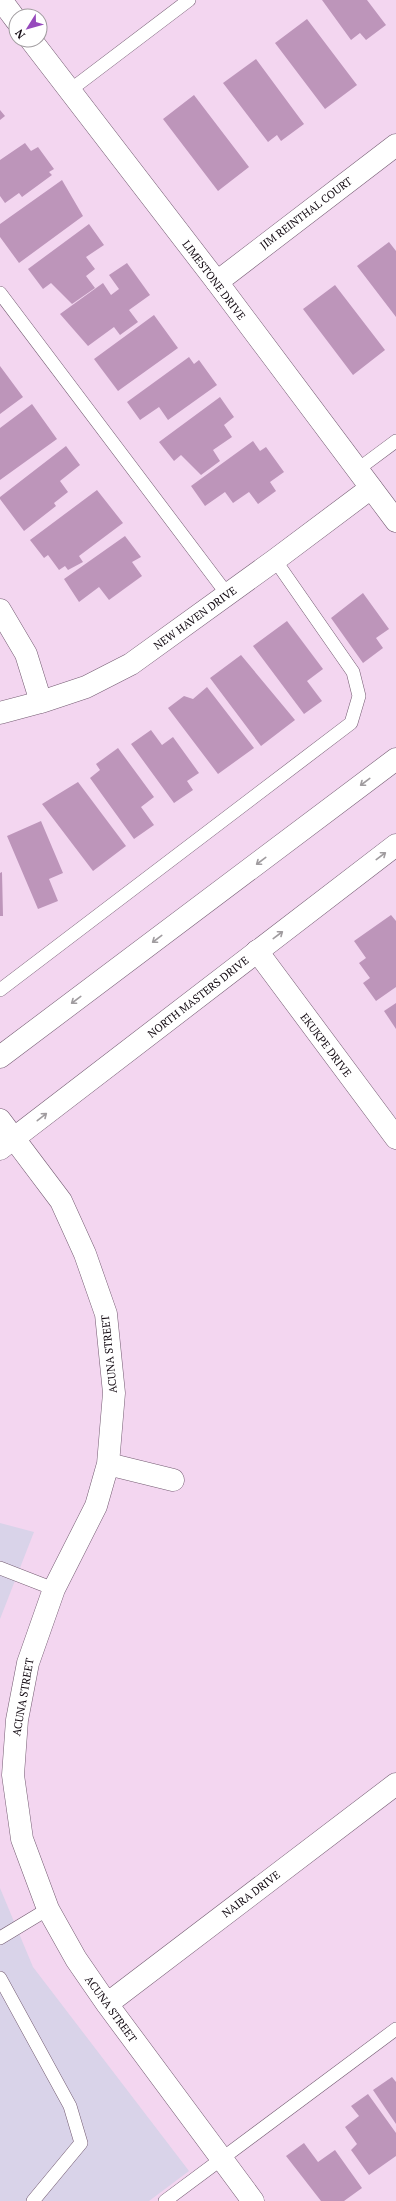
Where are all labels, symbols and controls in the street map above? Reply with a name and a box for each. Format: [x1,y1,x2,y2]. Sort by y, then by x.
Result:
north arrow [8,8,48,48]
text: N [12,26,28,42]
street label: JIM REINTHAL COURT [257,174,355,252]
street label: LIMESTONE DRIVE [179,237,249,323]
street label: NEW HAVEN DRIVE [151,583,239,653]
one-way arrow [359,778,370,786]
one-way arrow [376,852,387,861]
one-way arrow [256,856,267,865]
one-way arrow [272,931,283,939]
one-way arrow [152,935,163,943]
street label: NORTH MASTERS DRIVE [145,953,251,1041]
one-way arrow [71,996,82,1004]
street label: EKUKPE DRIVE [297,1010,355,1080]
one-way arrow [37,1113,48,1122]
street label: ACUNA STREET [98,1314,120,1394]
street label: ACUNA STREET [9,1657,37,1737]
street label: NAIRA DRIVE [219,1868,283,1920]
street label: ACUNA STREET [82,1973,140,2045]

